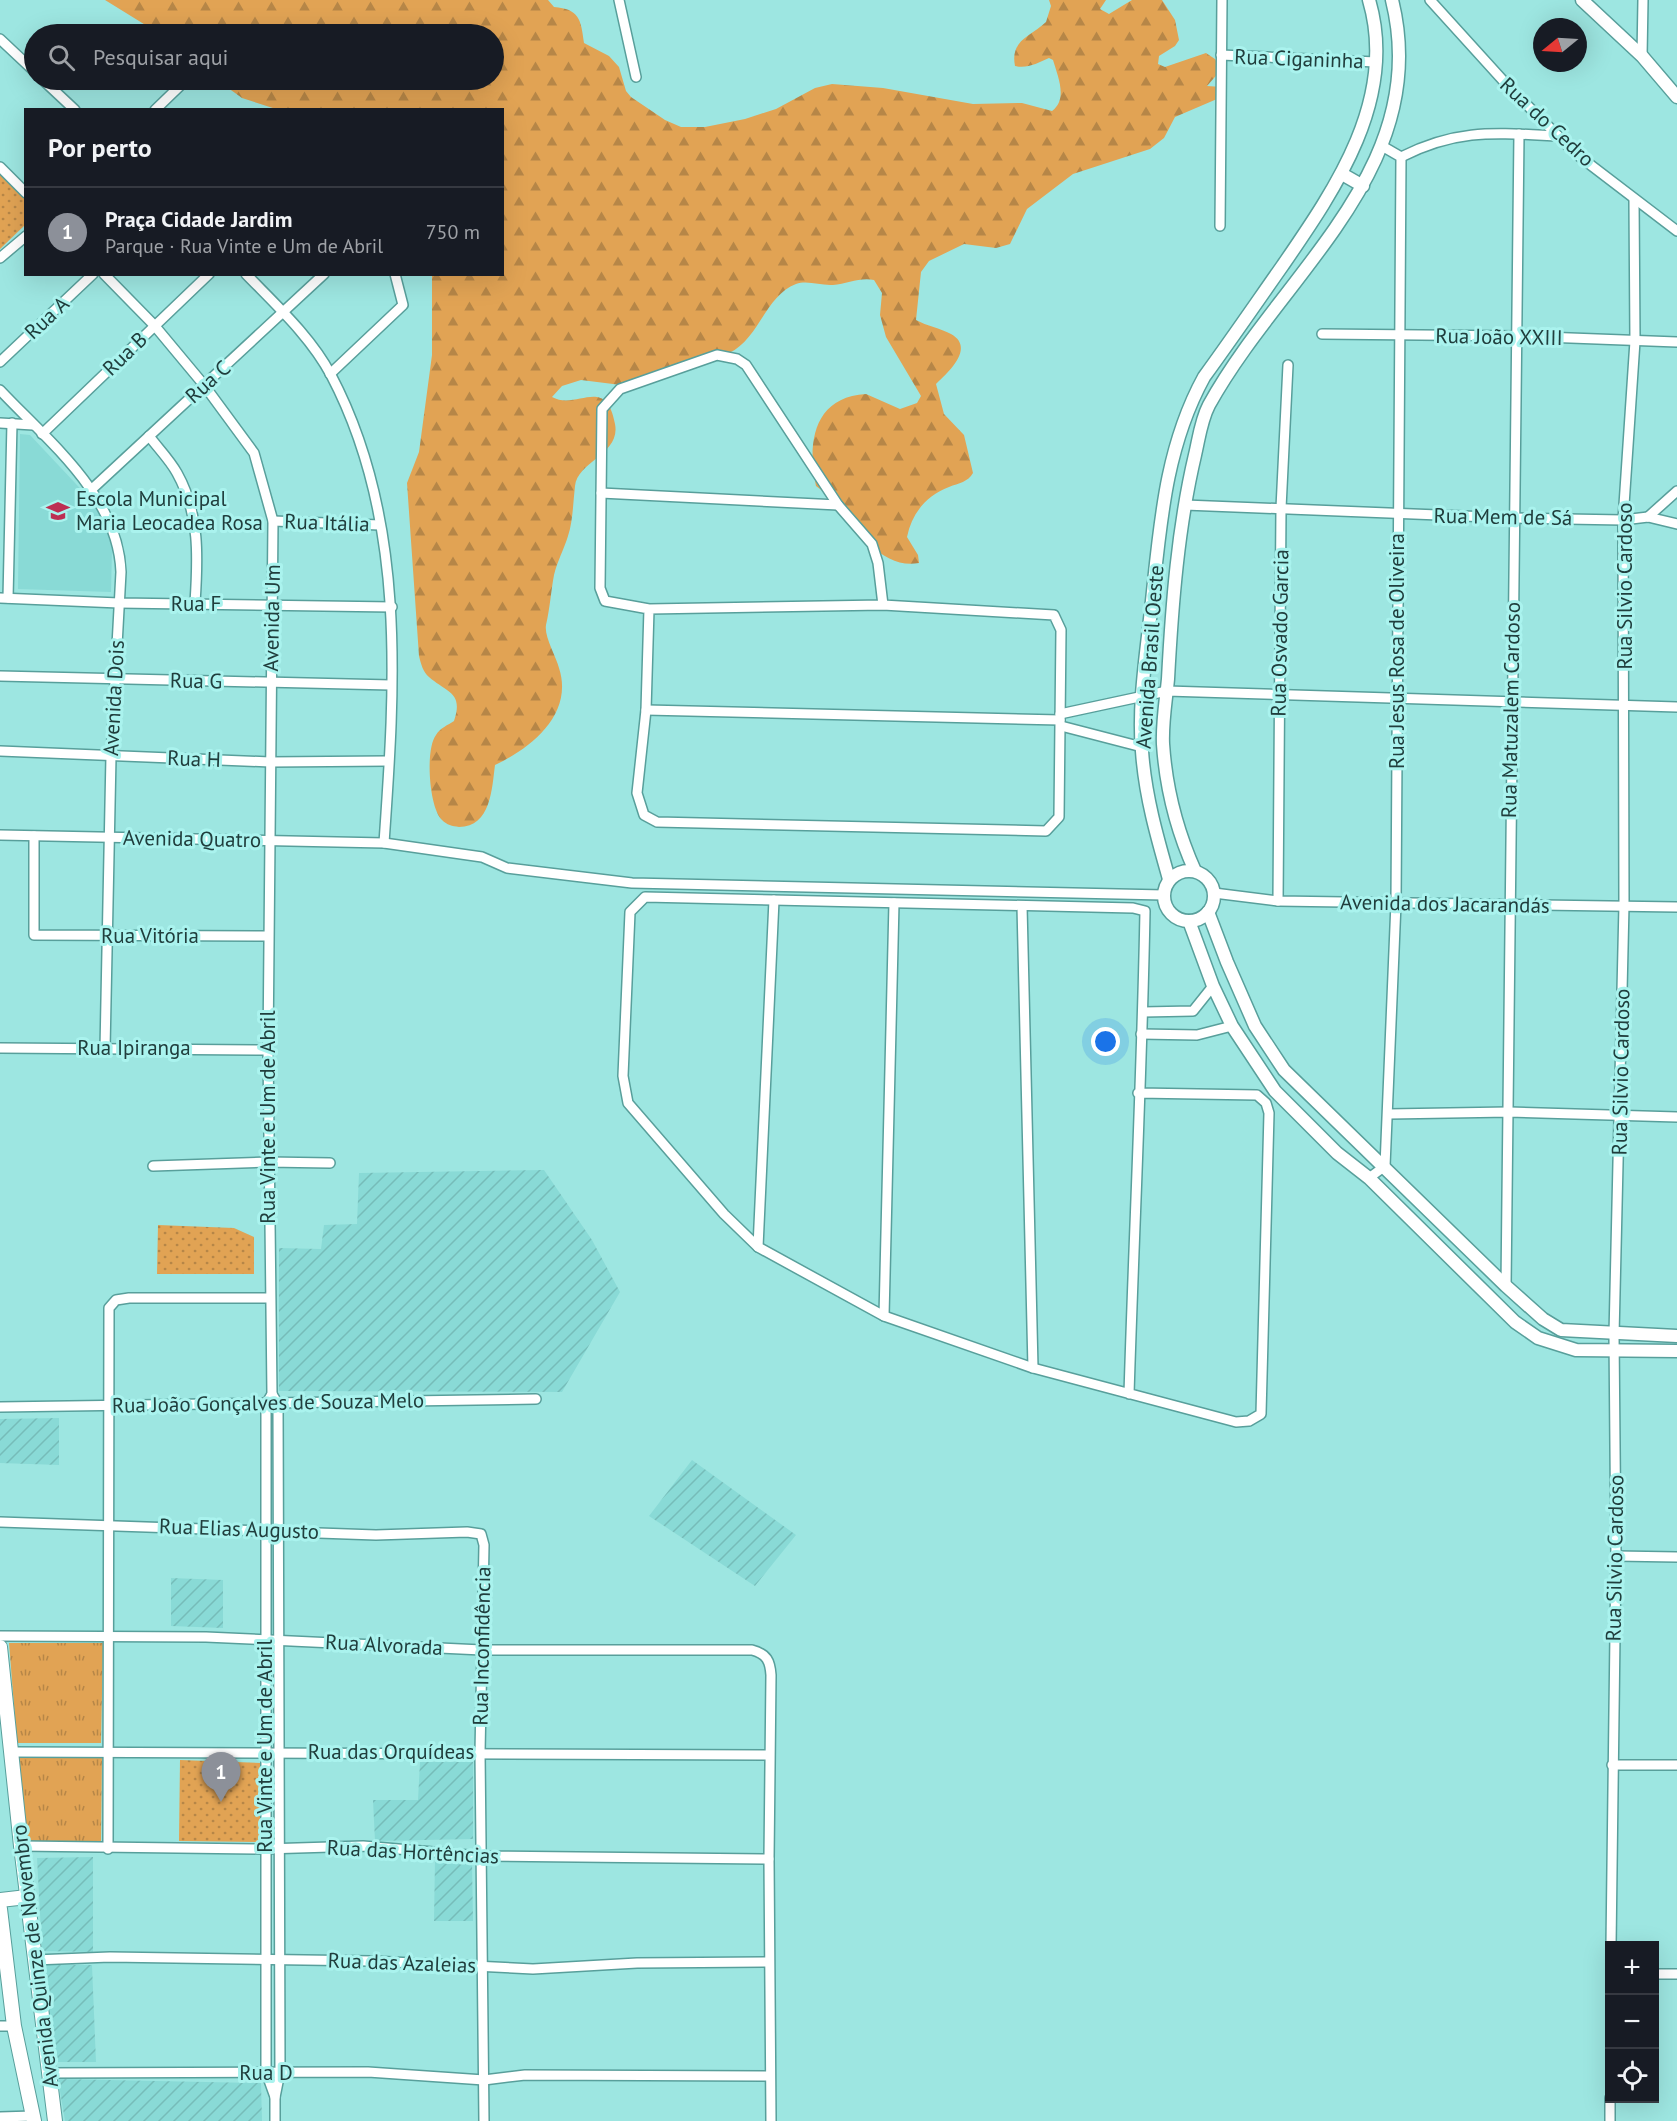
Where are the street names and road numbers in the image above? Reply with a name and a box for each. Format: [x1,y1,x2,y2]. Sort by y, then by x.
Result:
street label: Rua Ciganinha [1234,43,1364,74]
street label: Rua do Cedro [1494,71,1600,172]
street label: Rua A [19,290,75,345]
street label: Rua João XXIII [1435,322,1563,351]
street label: Rua B [97,326,153,381]
street label: Rua C [179,354,236,409]
street label: Rua Mem de Sá [1433,502,1573,531]
street label: Rua Silvio Cardoso [1611,503,1638,670]
street label: Rua Itália [284,508,370,537]
street label: Rua Jesus Rosa de Oliveira [1383,533,1410,769]
street label: Rua Osvado Garcia [1265,549,1294,717]
street label: Avenida Um [257,564,286,672]
street label: Avenida Brasil Oeste [1130,564,1169,750]
street label: Rua F [171,590,221,617]
street label: Rua Matuzalem Cardoso [1495,602,1526,818]
street label: Avenida Dois [97,639,130,757]
street label: Rua G [170,667,222,694]
street label: Rua H [167,744,221,773]
street label: Avenida Quatro [123,824,261,853]
street label: Avenida dos Jacarandás [1340,888,1550,919]
street label: Rua Vitória [101,922,199,949]
street label: Rua Silvio Cardoso [1606,988,1635,1156]
street label: Rua Vinte e Um de Abril [254,1010,281,1224]
street label: Rua Ipiranga [77,1034,191,1061]
street label: Rua João Gonçalves de Souza Melo [112,1386,424,1419]
street label: Rua Silvio Cardoso [1600,1474,1629,1642]
street label: Rua Elias Augusto [159,1512,319,1545]
street label: Rua Inconfidência [467,1566,496,1726]
street label: Rua Alvorada [325,1628,444,1661]
street label: Rua Vinte e Um de Abril [251,1639,278,1853]
street label: Rua das Orquídeas [308,1738,474,1765]
street label: Avenida Quinze de Novembro [5,1823,64,2089]
street label: Rua das Hortências [326,1834,500,1869]
street label: Rua das Azaleias [327,1946,477,1979]
street label: Rua D [239,2059,293,2086]

